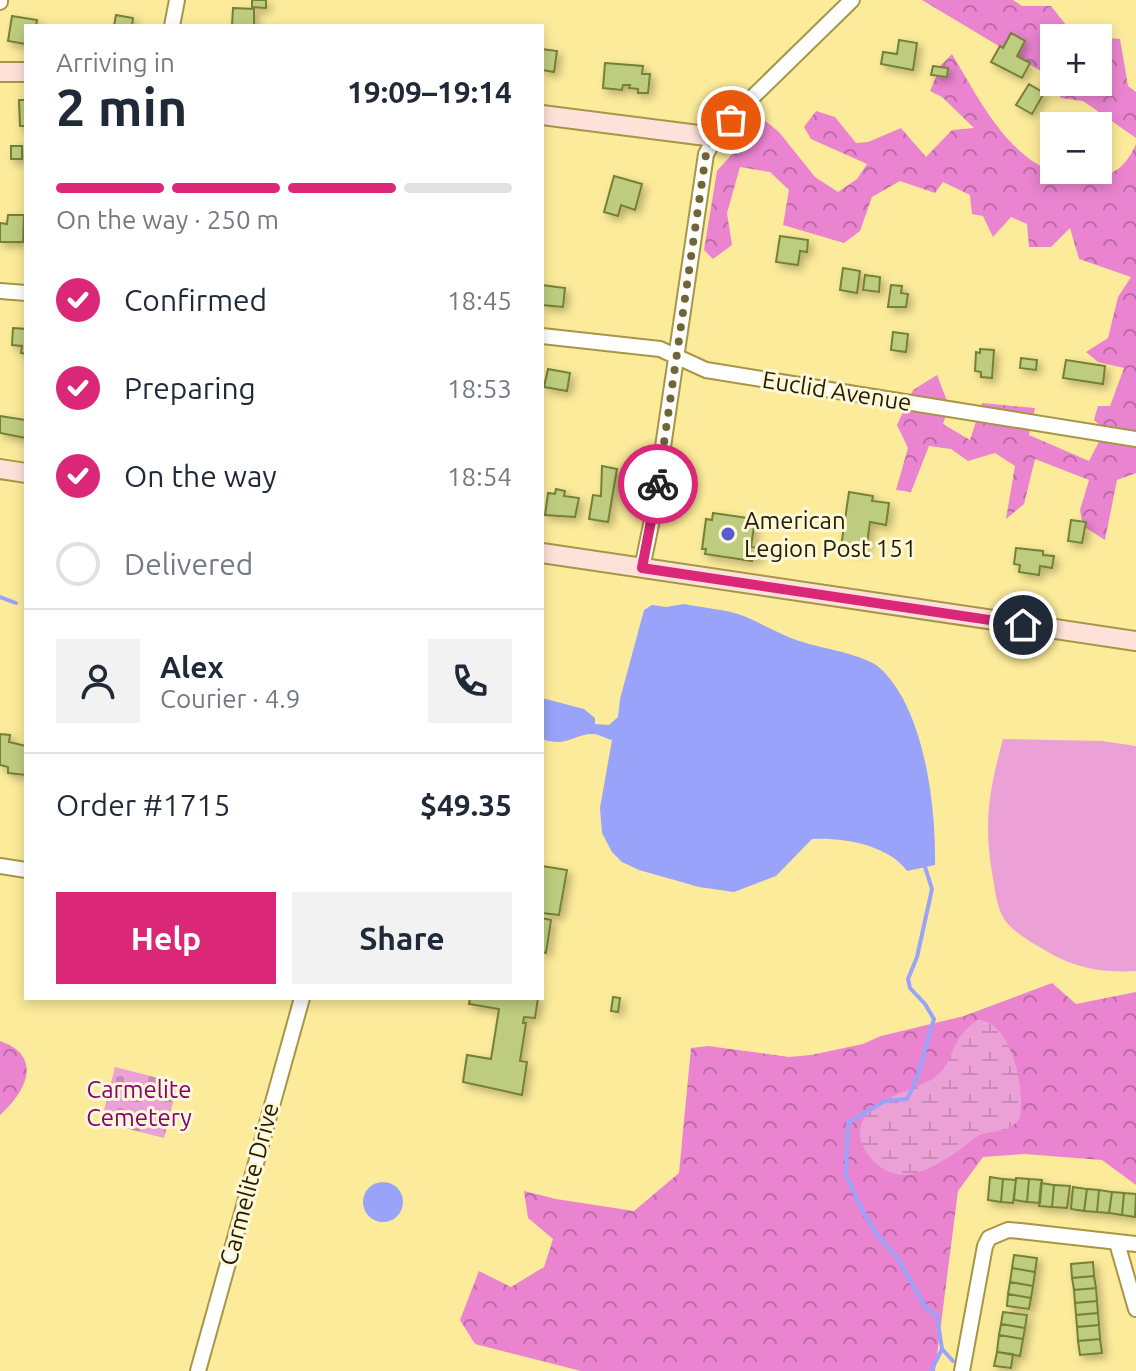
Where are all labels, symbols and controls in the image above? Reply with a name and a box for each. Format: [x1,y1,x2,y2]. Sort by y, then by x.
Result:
map controls [1040,24,1112,184]
button: + [1040,24,1112,96]
text: Arriving in [56,48,175,77]
text: 19:09–19:14 [347,75,512,109]
text: 2 min [56,78,187,136]
pin [697,86,765,154]
icon: bag [709,98,753,142]
button: − [1040,112,1112,184]
text: On the way · 250 m [56,205,279,234]
icon: check [56,278,100,322]
text: Confirmed [124,283,267,317]
text: 18:45 [447,286,512,315]
icon: check [56,366,100,410]
street label: Euclid Avenue [760,366,914,416]
text: Preparing [124,371,256,405]
text: 18:53 [447,374,512,403]
courier [618,444,698,524]
icon: check [56,454,100,498]
text: On the way [124,459,277,493]
text: 18:54 [447,462,512,491]
icon: bike [636,462,680,506]
place label: American Legion Post 151 [744,507,916,562]
marker: American Legion Post 151 [719,525,737,543]
text: Delivered [124,547,253,581]
pin [989,591,1057,659]
icon: home [1001,603,1045,647]
button: person [56,639,140,723]
button: phone [428,639,512,723]
text: Alex [160,650,224,684]
text: Courier · 4.9 [160,684,300,713]
text: Order #1715 [56,788,230,822]
text: $49.35 [420,788,512,822]
button: Help [56,892,276,984]
button: Share [292,892,512,984]
park label: Carmelite Cemetery [86,1076,192,1131]
street label: Carmelite Drive [214,1100,284,1268]

